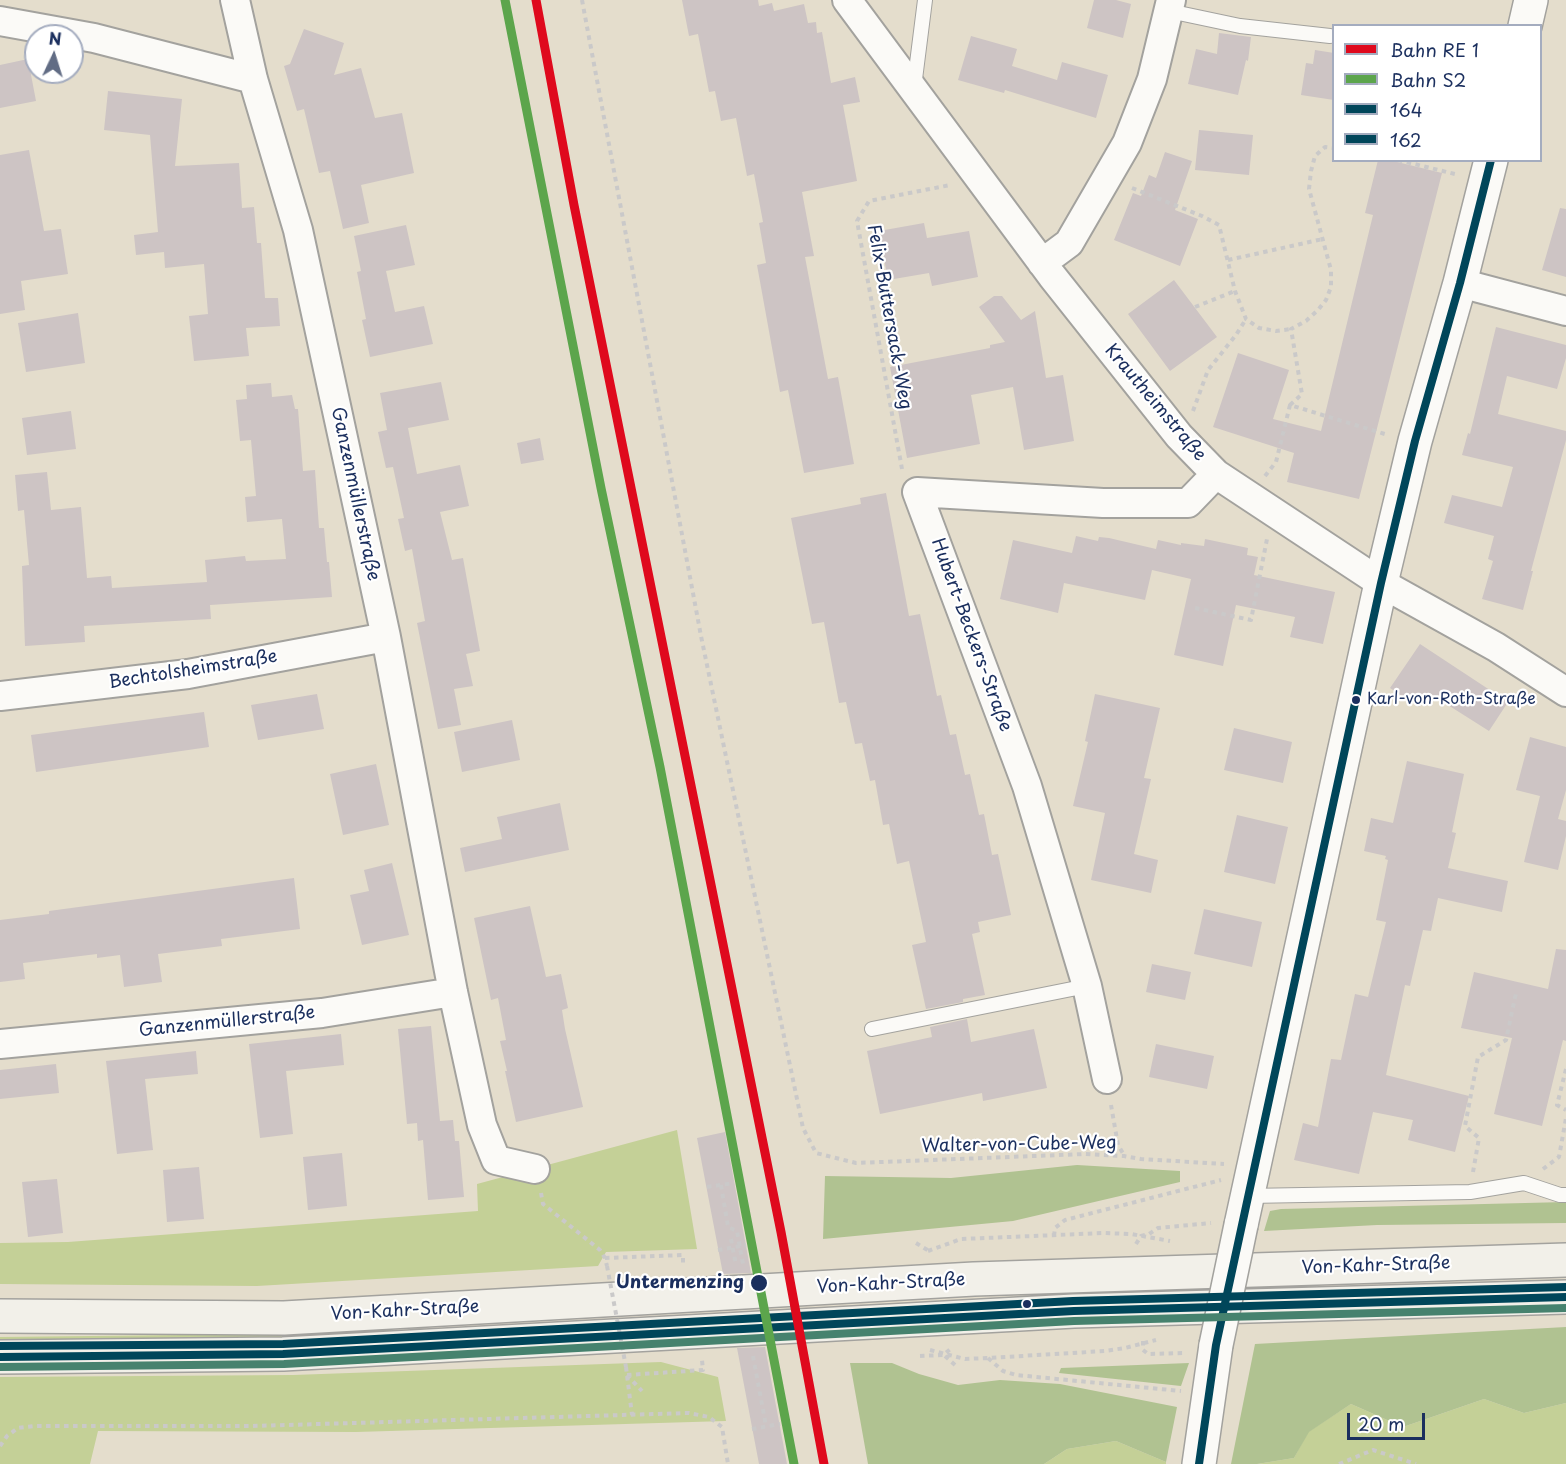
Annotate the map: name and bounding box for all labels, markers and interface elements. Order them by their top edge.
north arrow [24,24,84,84]
legend [1332,24,1542,162]
text: N [48,26,62,50]
text: Bahn RE 1 [1390,36,1479,63]
text: Bahn S2 [1390,66,1466,93]
text: 164 [1390,96,1423,123]
text: 162 [1390,126,1422,153]
street label: Felix-Buttersack-Weg [862,223,916,411]
street label: Krautheimstraße [1100,340,1210,466]
street label: Ganzenmüllerstraße [326,405,384,583]
street label: Hubert-Beckers-Straße [926,535,1016,735]
street label: Bechtolsheimstraße [107,646,279,694]
place label: Karl-von-Roth-Straße [1367,690,1536,710]
marker: Karl-von-Roth-Straße [1350,694,1362,706]
street label: Ganzenmüllerstraße [138,1002,316,1042]
street label: Walter-von-Cube-Weg [921,1133,1117,1157]
street label: Von-Kahr-Straße [1301,1253,1451,1279]
street label: Von-Kahr-Straße [816,1269,966,1299]
place label: Untermenzing [616,1272,744,1294]
marker: Untermenzing [749,1273,769,1293]
street label: Von-Kahr-Straße [330,1296,480,1326]
unlabelled marker [1021,1298,1033,1310]
scale bar [1350,1401,1428,1439]
text: 20 m [1358,1410,1404,1437]

